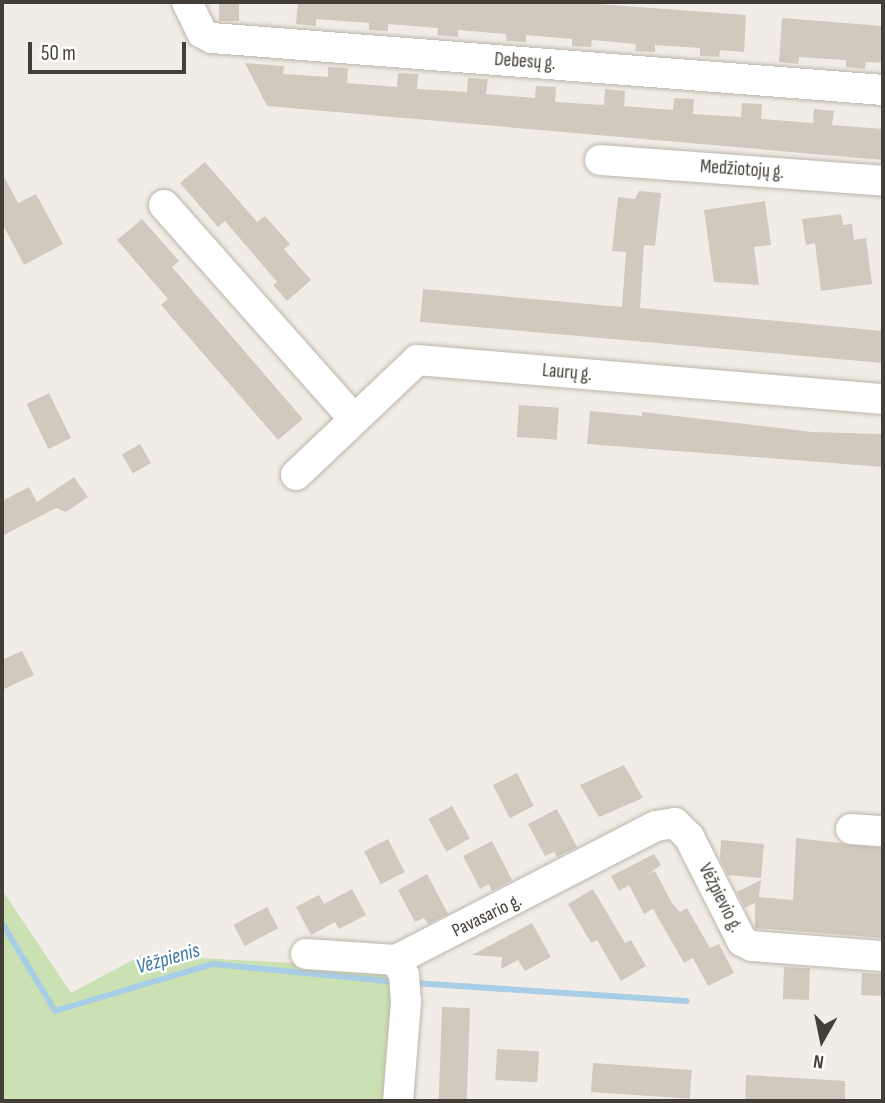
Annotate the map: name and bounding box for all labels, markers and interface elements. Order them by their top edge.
scale bar [32,28,189,72]
text: 50 m [41,41,76,66]
street label: Debesų g. [494,48,556,76]
street label: Medžiotojų g. [699,156,785,184]
street label: Laurų g. [541,359,593,387]
street label: Vėžpievio g. [693,860,747,936]
street label: Pavasario g. [449,889,525,943]
water label: Vėžpienis [133,938,203,980]
north arrow [787,1005,857,1075]
text: N [812,1049,825,1073]

